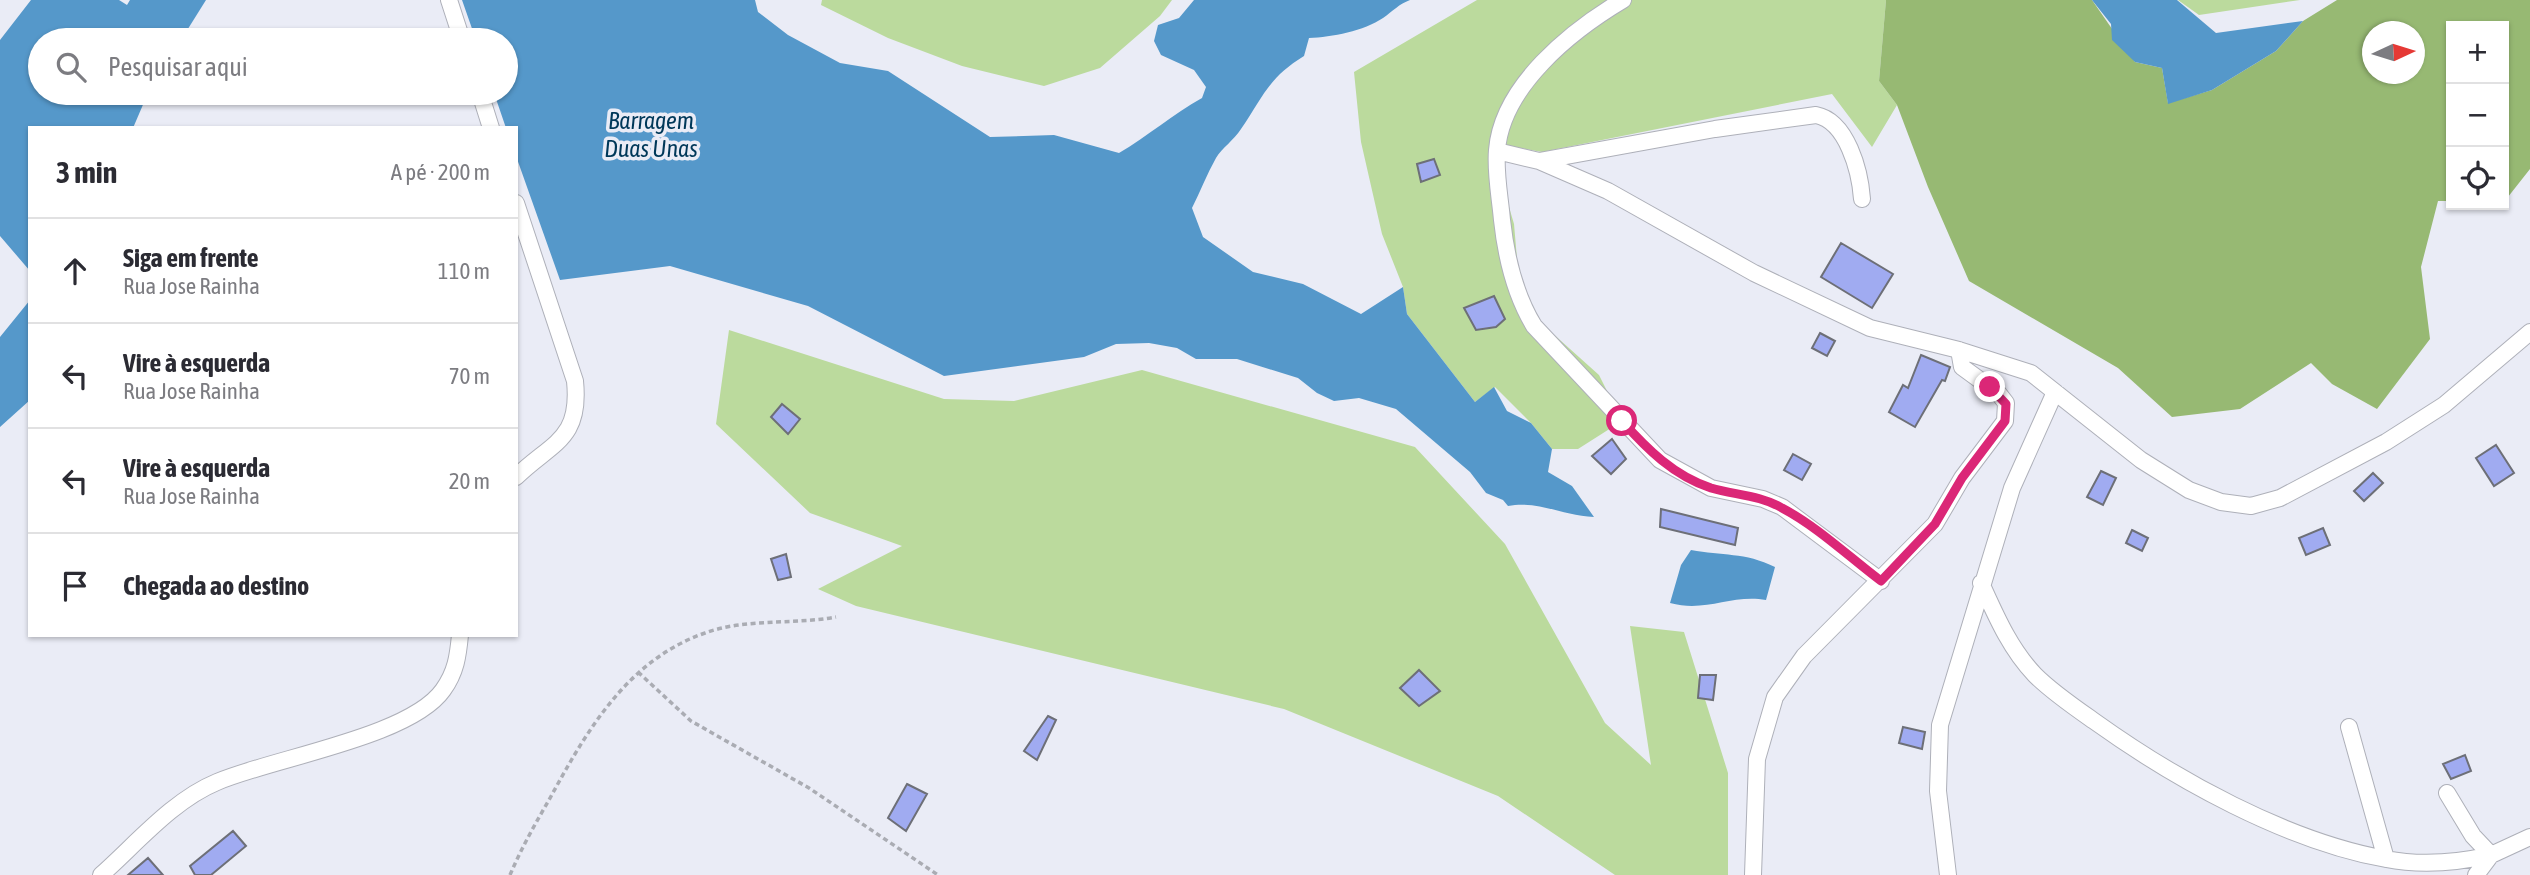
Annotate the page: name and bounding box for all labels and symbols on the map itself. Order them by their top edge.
north arrow [2362,21,2425,84]
water label: Barragem Duas Unas [604,107,698,162]
route end [1974,371,2005,402]
route start [1606,405,1637,436]

